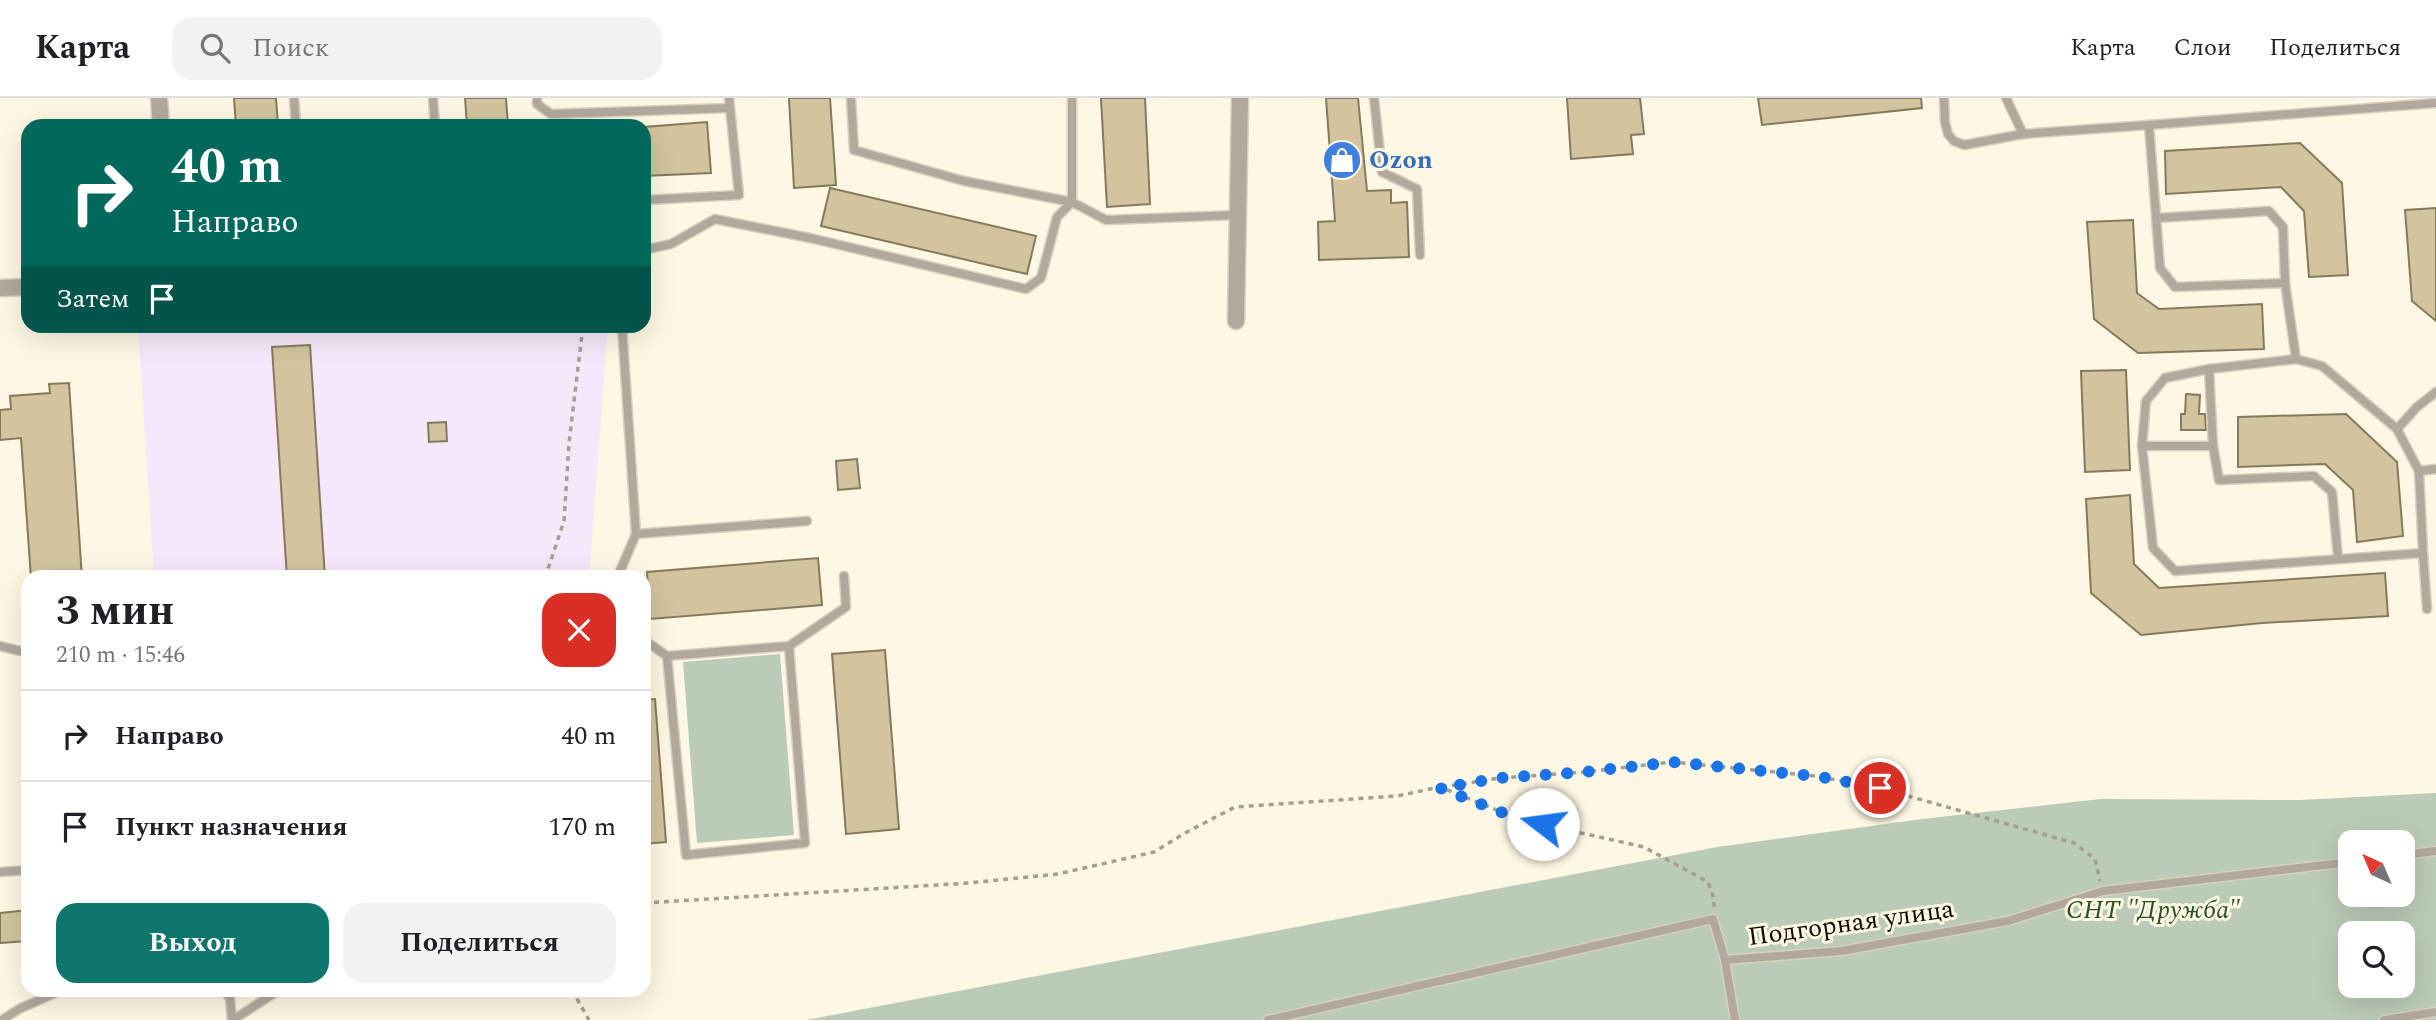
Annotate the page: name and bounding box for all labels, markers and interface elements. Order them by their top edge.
search box [172,17,662,80]
text: Карта [35,23,130,73]
text: Поиск [252,28,329,68]
icon: search [196,29,234,67]
text: Карта [2070,30,2136,66]
text: Слои [2174,30,2231,66]
text: Поделиться [2269,30,2401,66]
text: 40 m [171,130,282,205]
shop icon: Ozon [1321,139,1363,181]
place label: Ozon [1369,140,1433,180]
icon: right [56,147,147,238]
text: Направо [171,198,298,247]
text: Затем [56,279,129,319]
icon: arrive [143,280,181,318]
text: 3 мин [56,580,174,643]
button: close [542,593,616,667]
text: 210 m · 15:46 [56,638,185,673]
text: Направо [115,716,224,756]
text: 40 m [561,716,616,756]
icon: right [56,717,94,755]
pin [1850,758,1910,818]
icon: arrive [1861,769,1899,807]
position arrow [1506,787,1580,861]
text: Пункт назначения [115,807,348,847]
text: 170 m [548,807,616,847]
icon: arrive [56,808,94,846]
north arrow [2338,830,2415,906]
map controls [2338,830,2415,998]
street label: Подгорная улица [1745,889,1957,957]
park label: СНТ "Дружба" [2066,890,2240,930]
button: Выход [56,903,329,983]
button: Поделиться [343,903,616,983]
button: search [2338,921,2415,998]

